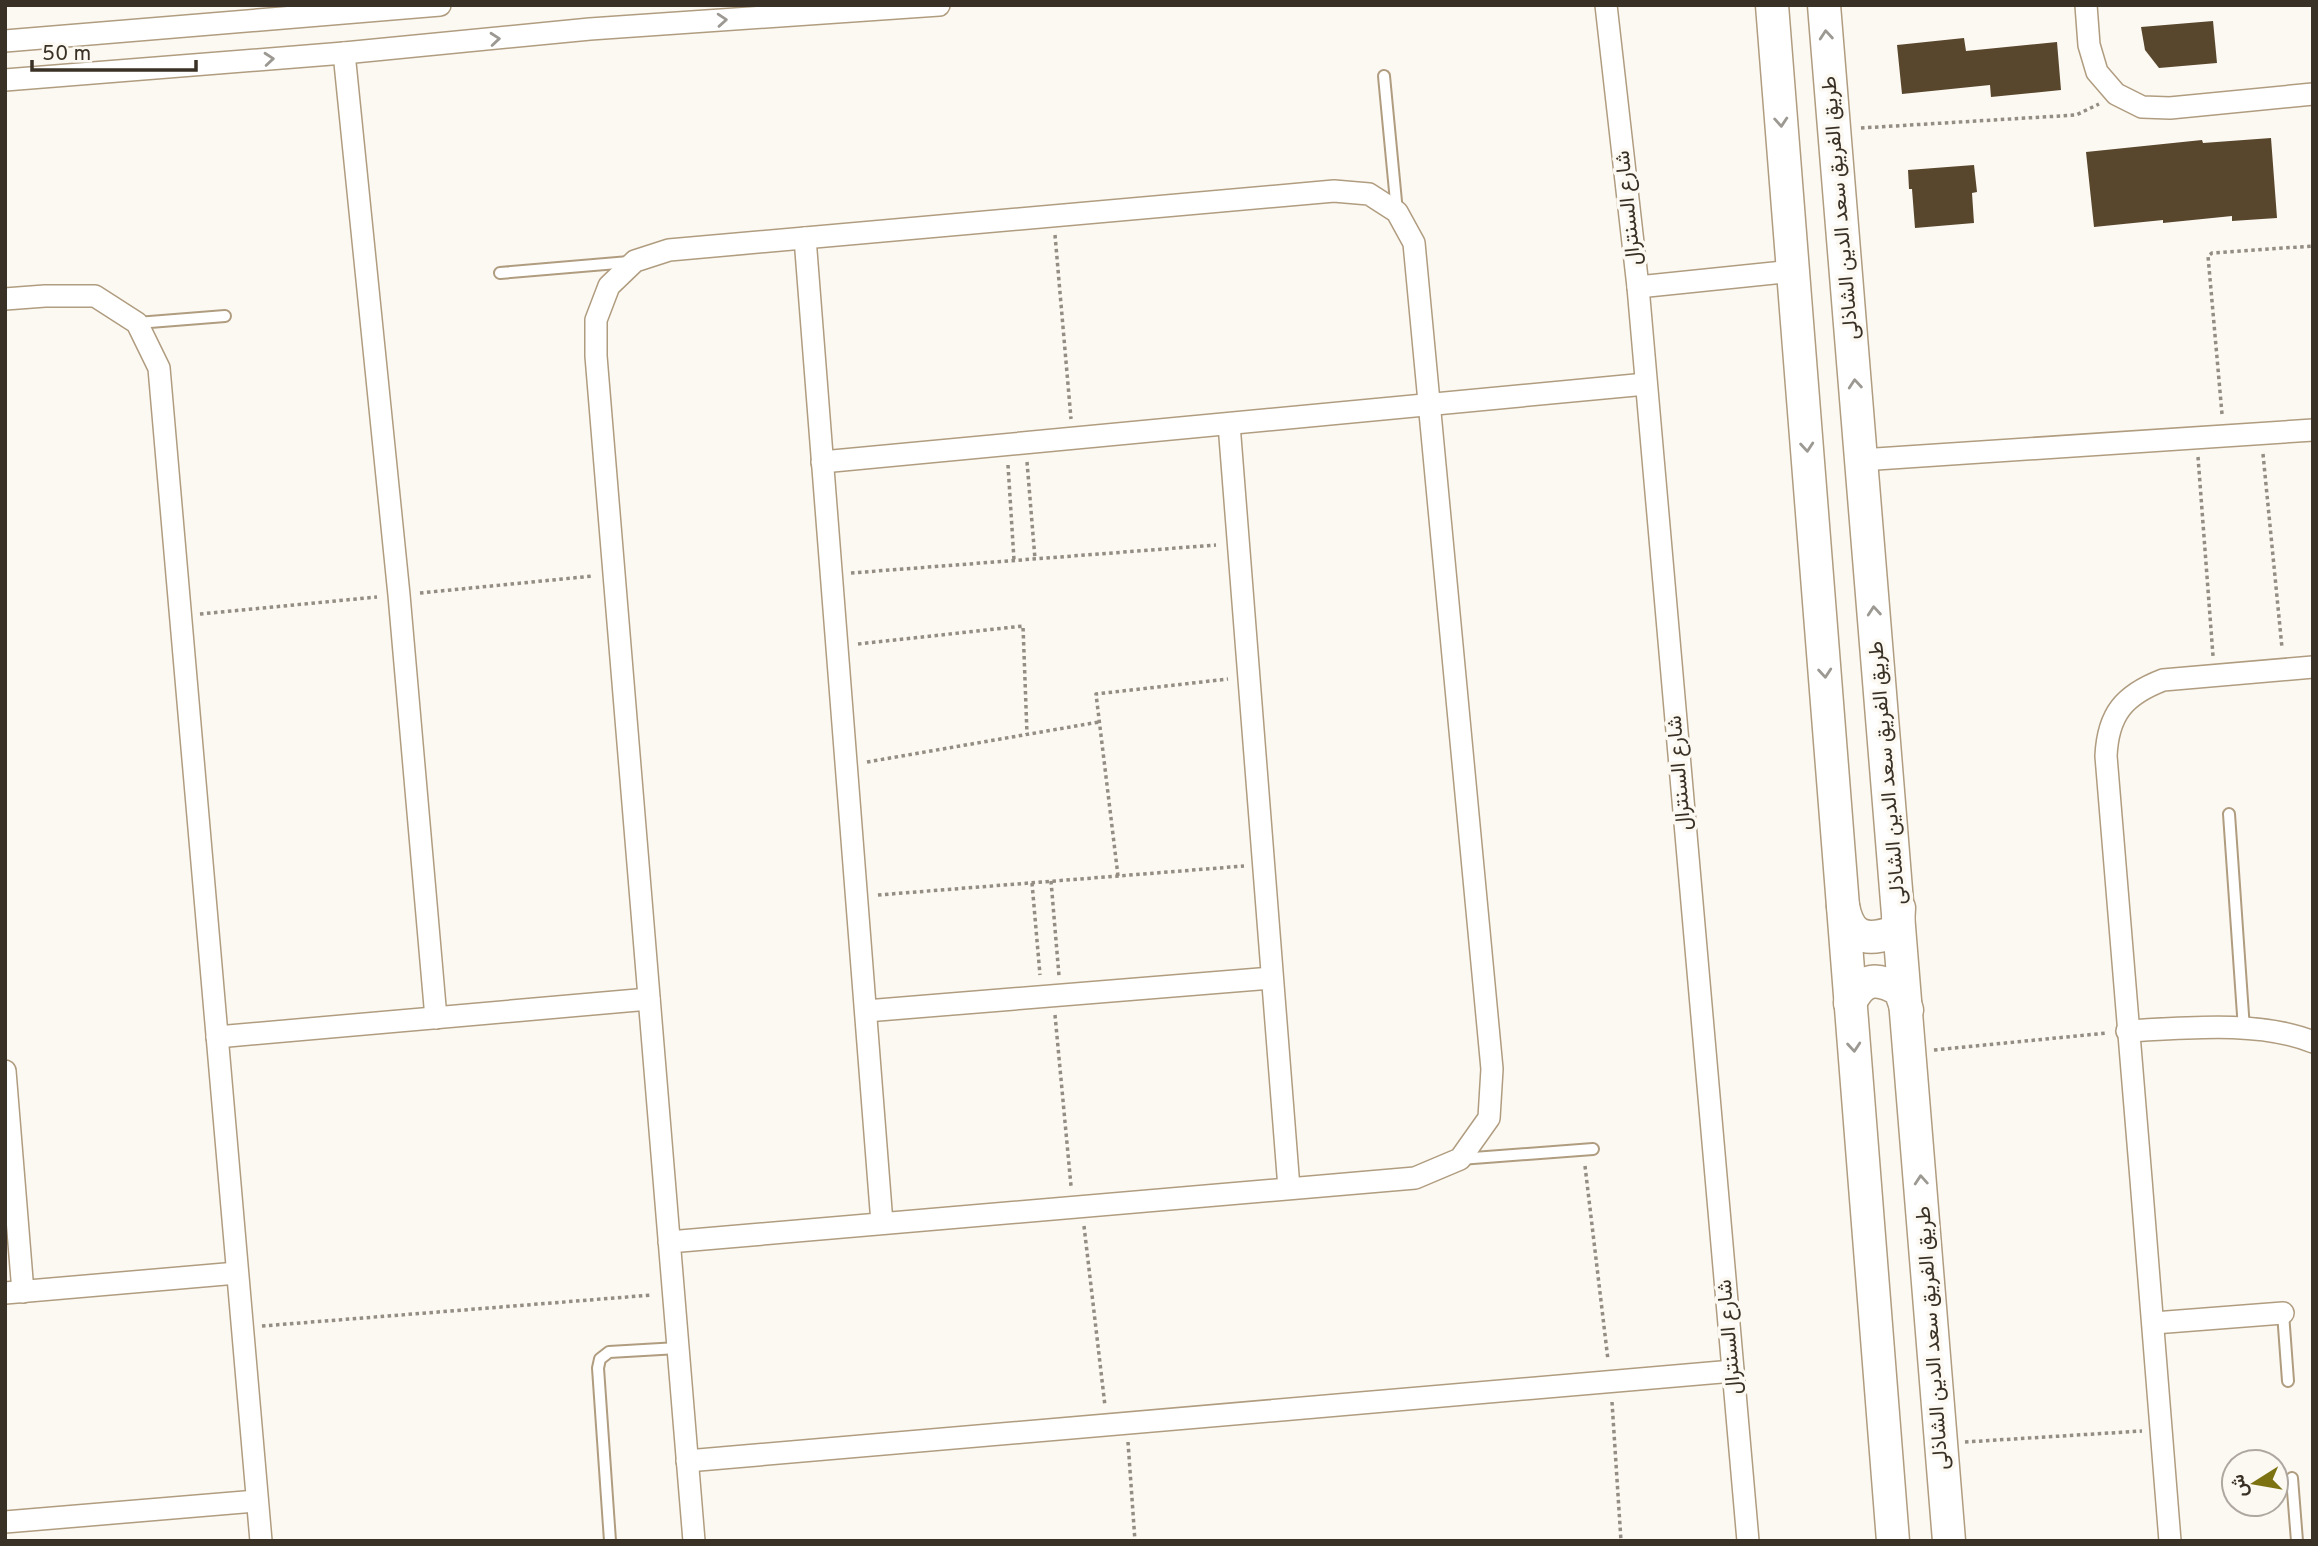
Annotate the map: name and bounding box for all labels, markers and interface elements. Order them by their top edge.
one-way arrow [717,13,728,28]
scale bar [32,28,196,72]
one-way arrow [1819,30,1834,41]
one-way arrow [489,31,501,46]
text: 50 m [42,41,91,68]
one-way arrow [263,52,274,67]
street label: طريق الفريق سعد الدين الشاذلى [1816,75,1866,341]
one-way arrow [1773,117,1788,128]
street label: شارع السنترال [1610,149,1648,267]
one-way arrow [1848,379,1863,390]
one-way arrow [1799,441,1814,452]
one-way arrow [1867,605,1882,616]
street label: طريق الفريق سعد الدين الشاذلى [1863,640,1913,906]
one-way arrow [1817,668,1832,679]
street label: شارع السنترال [1662,714,1698,832]
one-way arrow [1846,1042,1861,1053]
one-way arrow [1914,1174,1929,1185]
street label: طريق الفريق سعد الدين الشاذلى [1910,1205,1956,1471]
street label: شارع السنترال [1712,1278,1748,1396]
north arrow [2220,1448,2290,1518]
text: ش [2226,1472,2254,1499]

